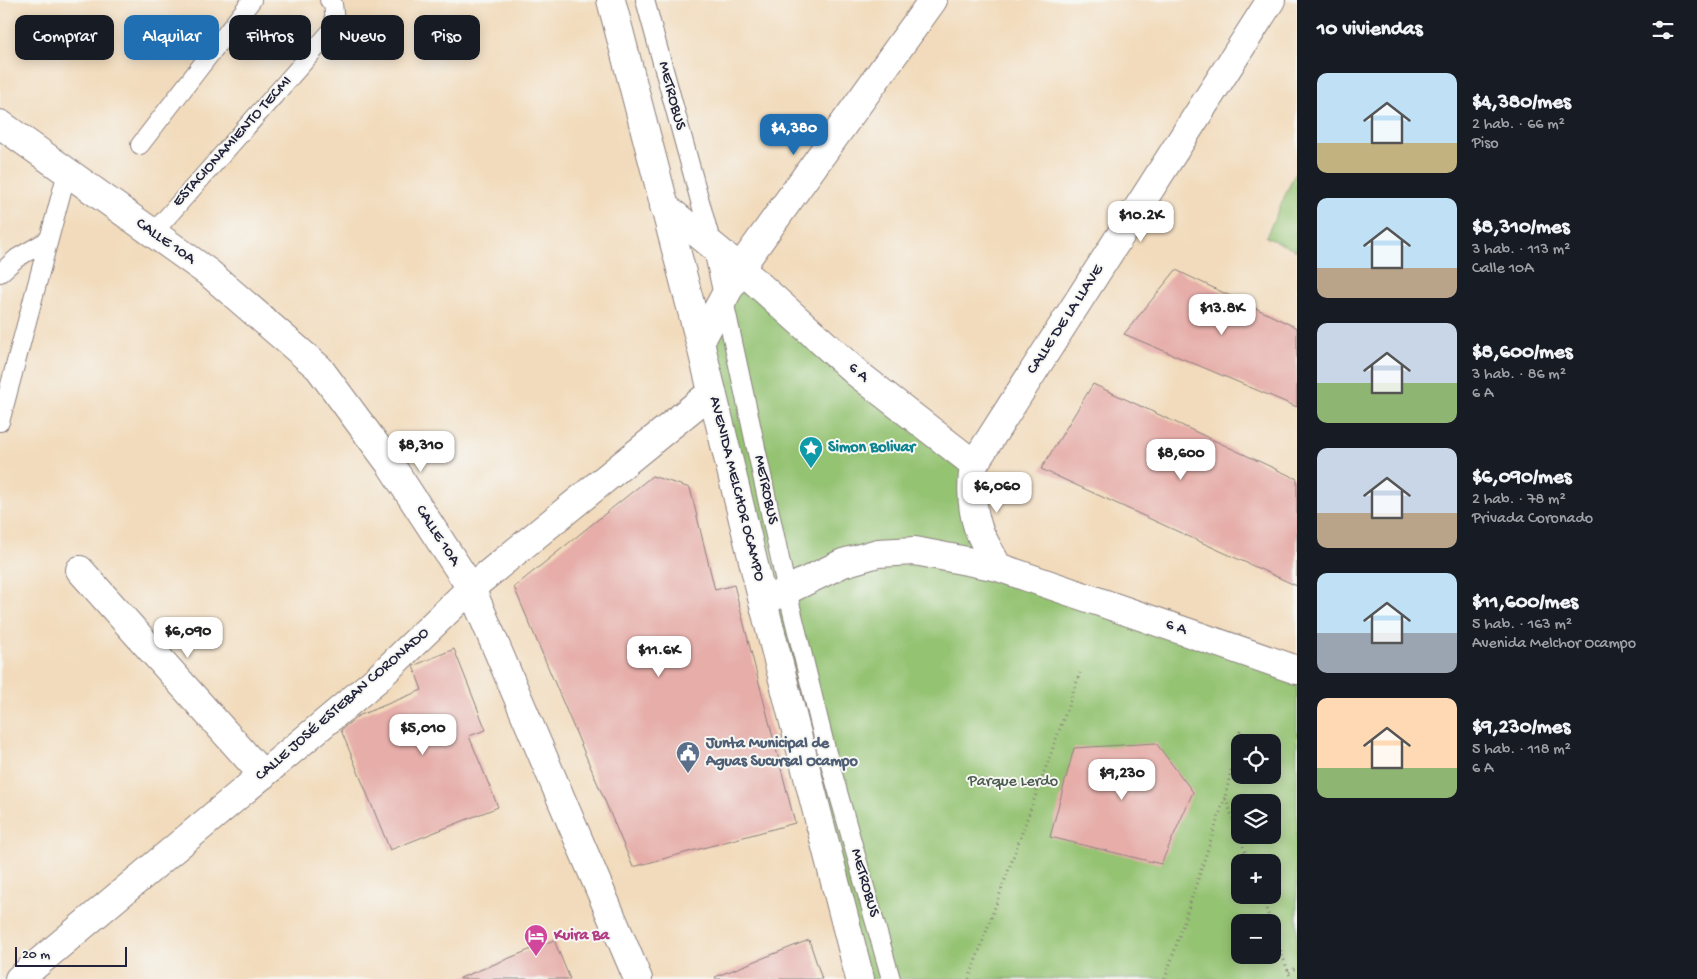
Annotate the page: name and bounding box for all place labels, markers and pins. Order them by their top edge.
pin: $4,380 [753,114,835,156]
pin: $10.2K [1100,200,1182,243]
pin: $13.8K [1181,294,1263,336]
pin: $8,310 [380,430,462,473]
place icon: Simon Bolivar [798,435,824,469]
pin: $8,600 [1140,438,1222,481]
place label: Simon Bolivar [828,439,917,458]
pin: $6,060 [956,472,1038,514]
pin: $6,090 [147,616,229,659]
pin: $11.6K [618,636,700,678]
pin: $5,010 [382,714,464,756]
place label: Junta Municipal de Aguas Sucursal Ocampo [705,735,858,772]
public building icon: Junta Municipal de Aguas Sucursal Ocampo [675,740,701,774]
pin: $9,230 [1081,758,1163,801]
hotel icon: Kuira Ba [523,923,549,957]
place label: Kuira Ba [553,927,610,946]

